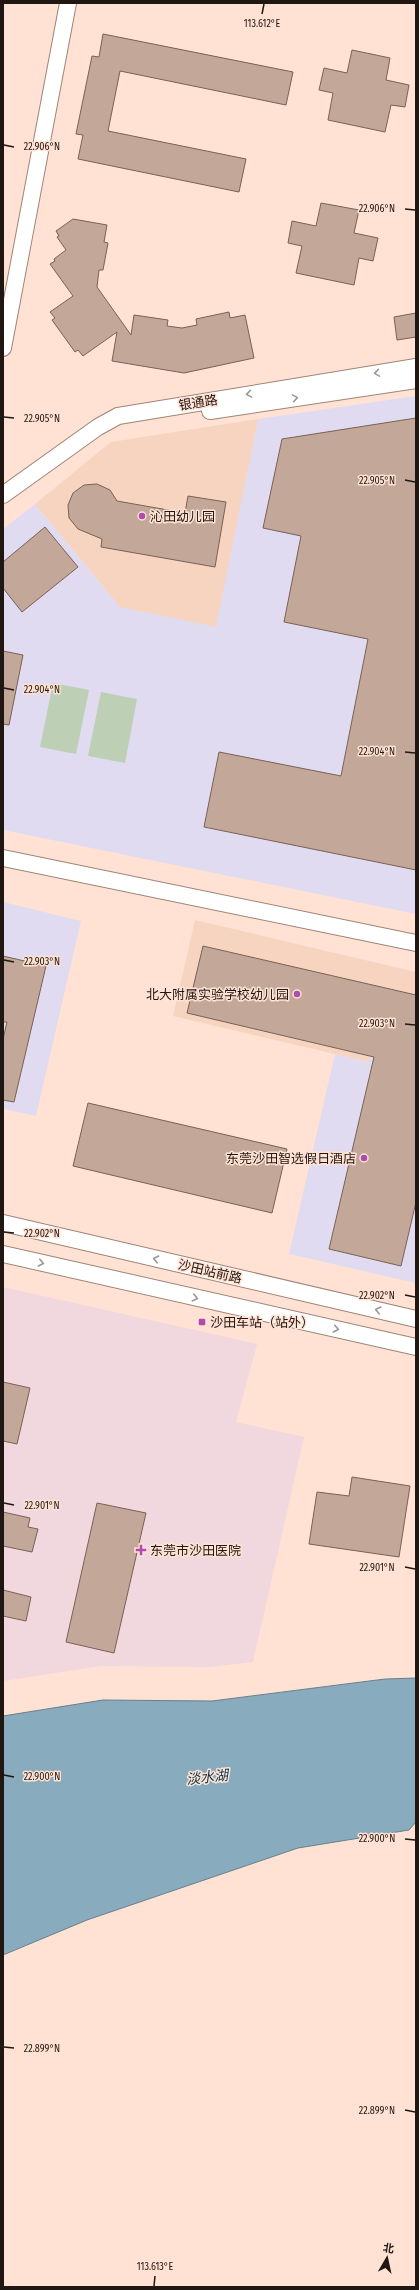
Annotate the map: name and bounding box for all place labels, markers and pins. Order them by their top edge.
place label: 沁田幼儿园 [150,509,215,524]
marker: 沁田幼儿园 [137,511,147,521]
place label: 北大附属实验学校幼儿园 [146,987,289,1002]
marker: 北大附属实验学校幼儿园 [292,989,302,999]
place label: 东莞沙田智选假日酒店 [226,1151,356,1166]
marker: 东莞沙田智选假日酒店 [359,1153,369,1163]
place label: 沙田车站（站外） [210,1315,314,1330]
marker: 沙田车站（站外） [197,1317,207,1327]
place label: 东莞市沙田医院 [150,1543,241,1558]
marker: 东莞市沙田医院 [135,1544,147,1556]

